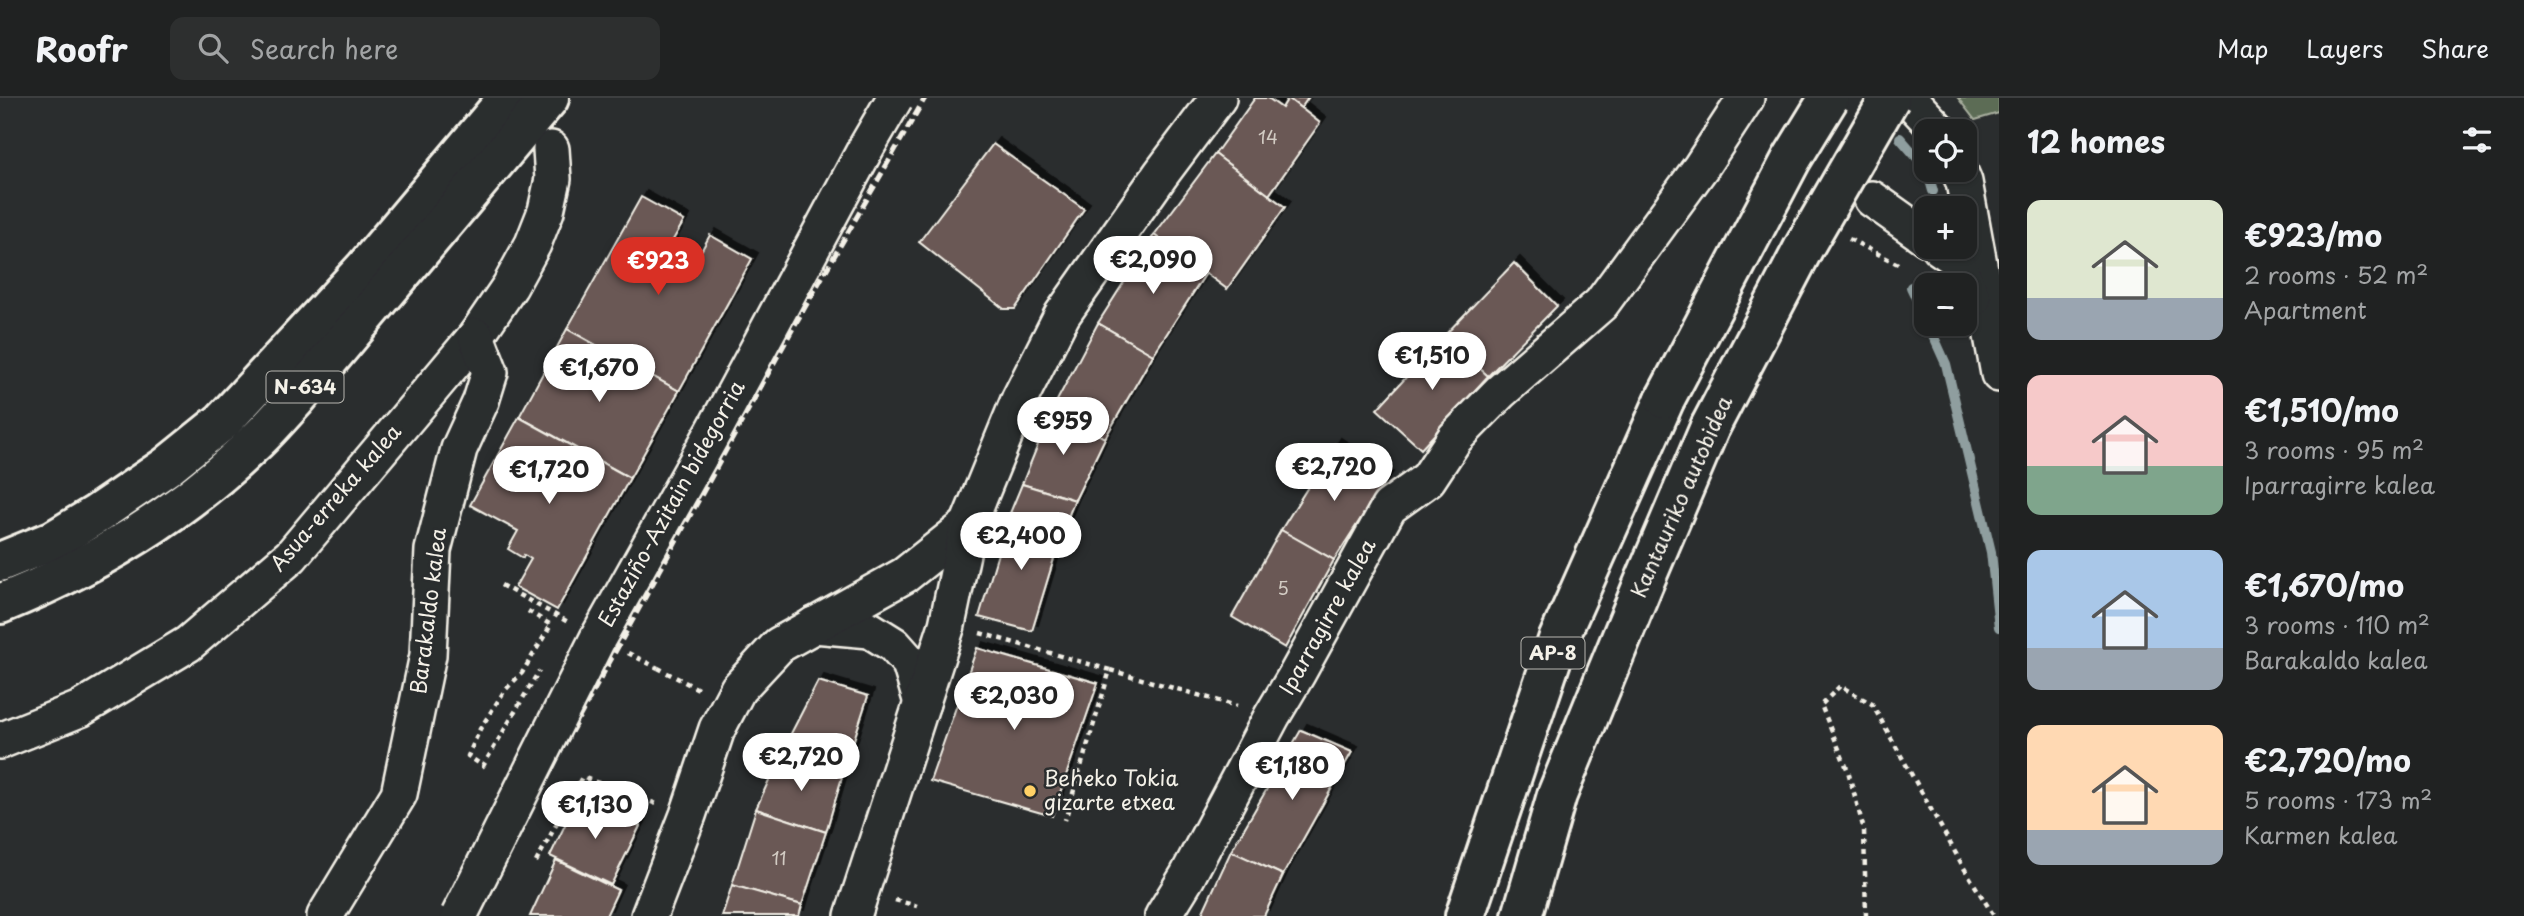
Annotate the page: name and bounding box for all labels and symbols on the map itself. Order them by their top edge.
house number: 14 [1258,123,1278,150]
pin: €2,090 [1096,236,1210,296]
pin: €923 [617,238,699,297]
pin: €1,510 [1375,332,1489,392]
pin: €1,670 [542,344,656,404]
road number: N-634 [266,372,344,402]
street label: Estaziño-Azitain bidegorria [589,373,752,632]
street label: Kantauriko autobidea [1621,389,1739,602]
pin: €959 [1022,398,1104,457]
street label: Asua-erreka kalea [261,416,408,577]
pin: €2,720 [1277,444,1391,503]
pin: €1,720 [492,446,606,506]
pin: €2,400 [964,512,1078,572]
street label: Barakaldo kalea [401,526,453,696]
street label: Iparragirre kalea [1270,532,1383,700]
house number: 5 [1277,574,1289,601]
road number: AP-8 [1522,638,1584,668]
pin: €2,030 [957,672,1071,732]
pin: €2,720 [744,734,858,793]
pin: €1,180 [1235,742,1349,802]
place label: Beheko Tokia gizarte etxea [1044,761,1178,817]
pin: €1,130 [538,782,652,841]
marker: Beheko Tokia gizarte etxea [1022,783,1038,799]
house number: 11 [771,844,787,871]

